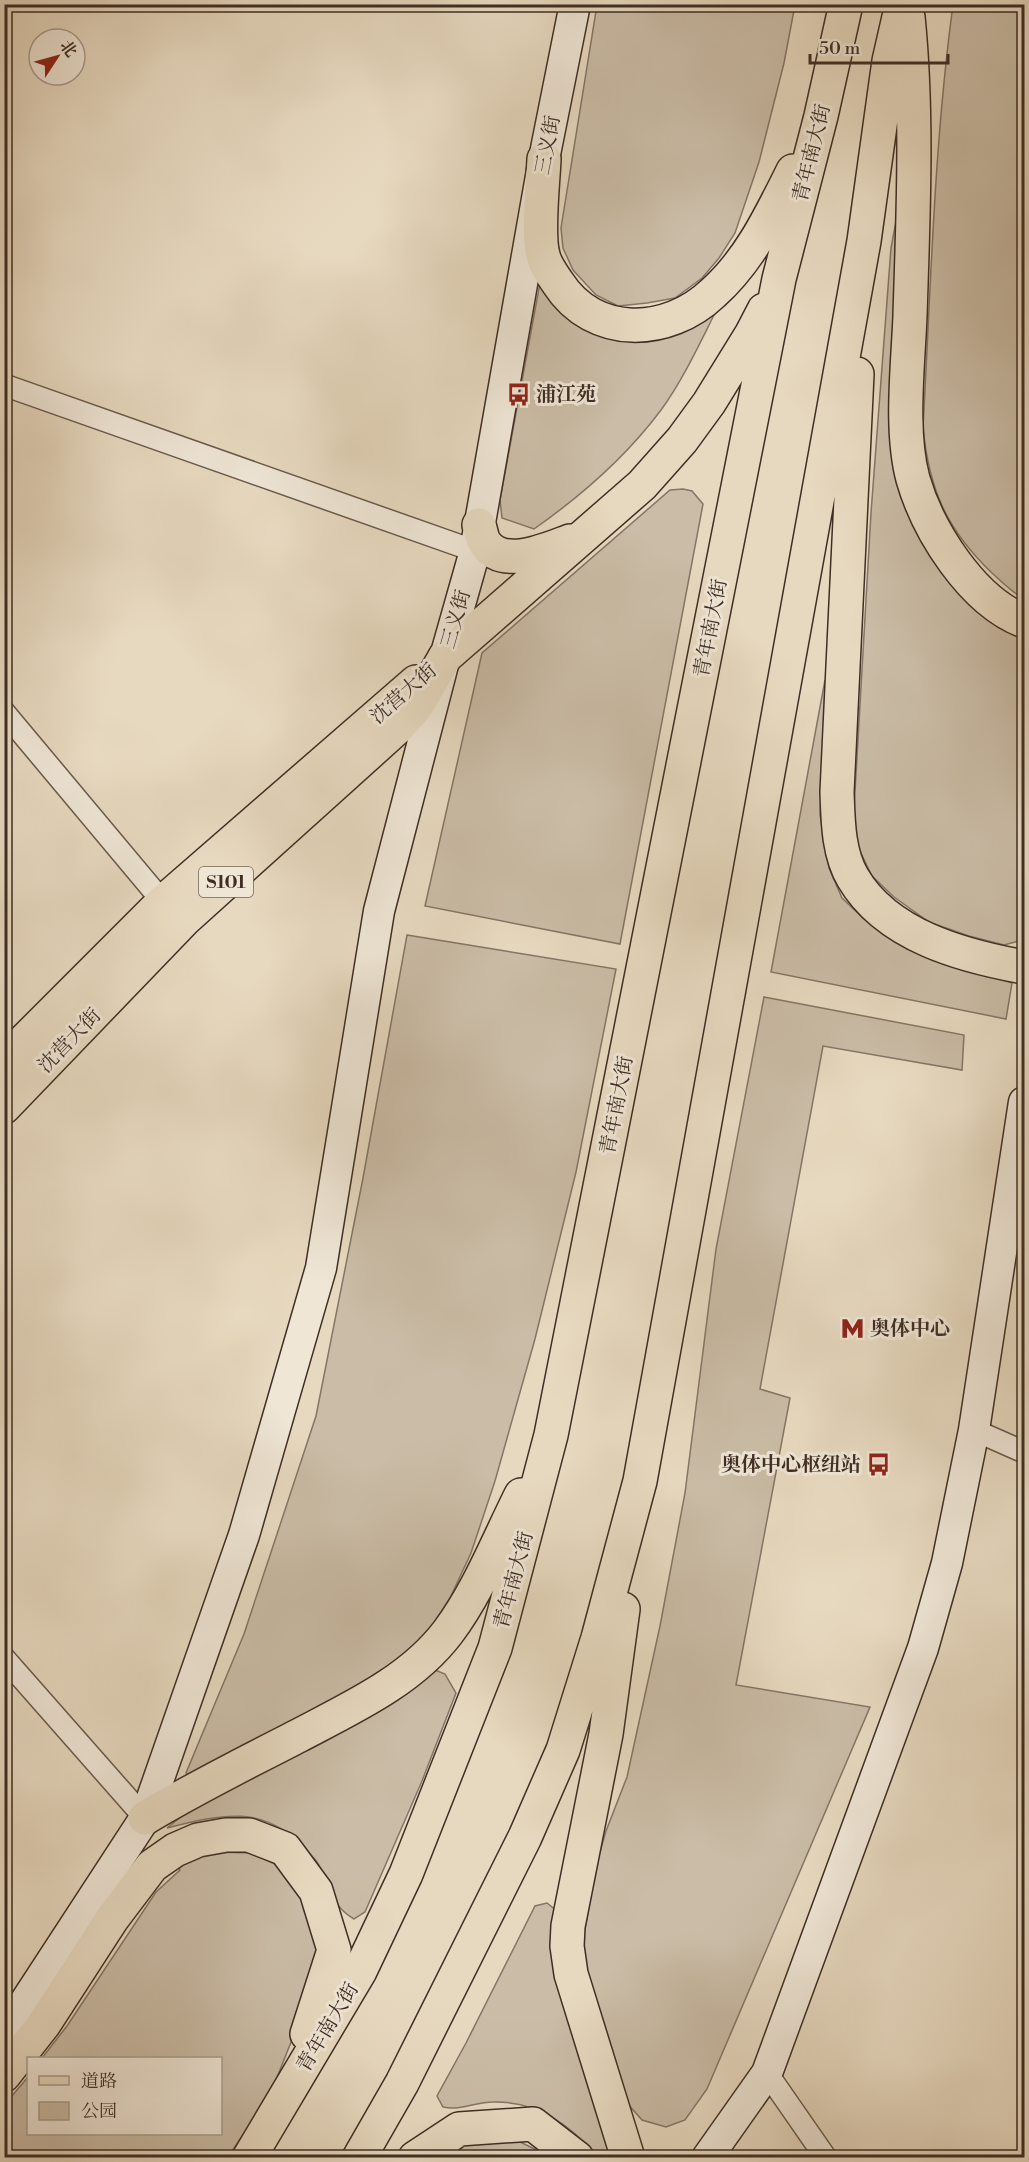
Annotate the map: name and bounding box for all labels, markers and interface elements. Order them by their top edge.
north arrow [27,27,87,87]
scale bar [810,27,948,65]
text: 北 [56,36,81,61]
text: 50 m [819,37,861,60]
street label: 青年南大街 [788,102,837,205]
street label: 三义街 [530,113,566,177]
bus stop icon: 浦江苑 [505,381,531,407]
place label: 浦江苑 [536,383,596,408]
street label: 青年南大街 [690,577,733,680]
street label: 三义街 [436,587,477,652]
street label: 沈营大街 [366,658,442,730]
road number: S101 [199,867,253,897]
street label: 沈营大街 [33,1004,107,1078]
street label: 青年南大街 [596,1054,639,1157]
metro station icon: 奥体中心 [839,1315,865,1341]
place label: 奥体中心 [870,1317,950,1342]
bus stop icon: 奥体中心枢纽站 [866,1451,892,1477]
place label: 奥体中心枢纽站 [721,1453,861,1478]
street label: 青年南大街 [489,1529,539,1632]
street label: 青年南大街 [292,1978,365,2077]
legend [27,2057,222,2135]
text: 道路 [81,2070,117,2093]
text: 公园 [81,2100,117,2123]

